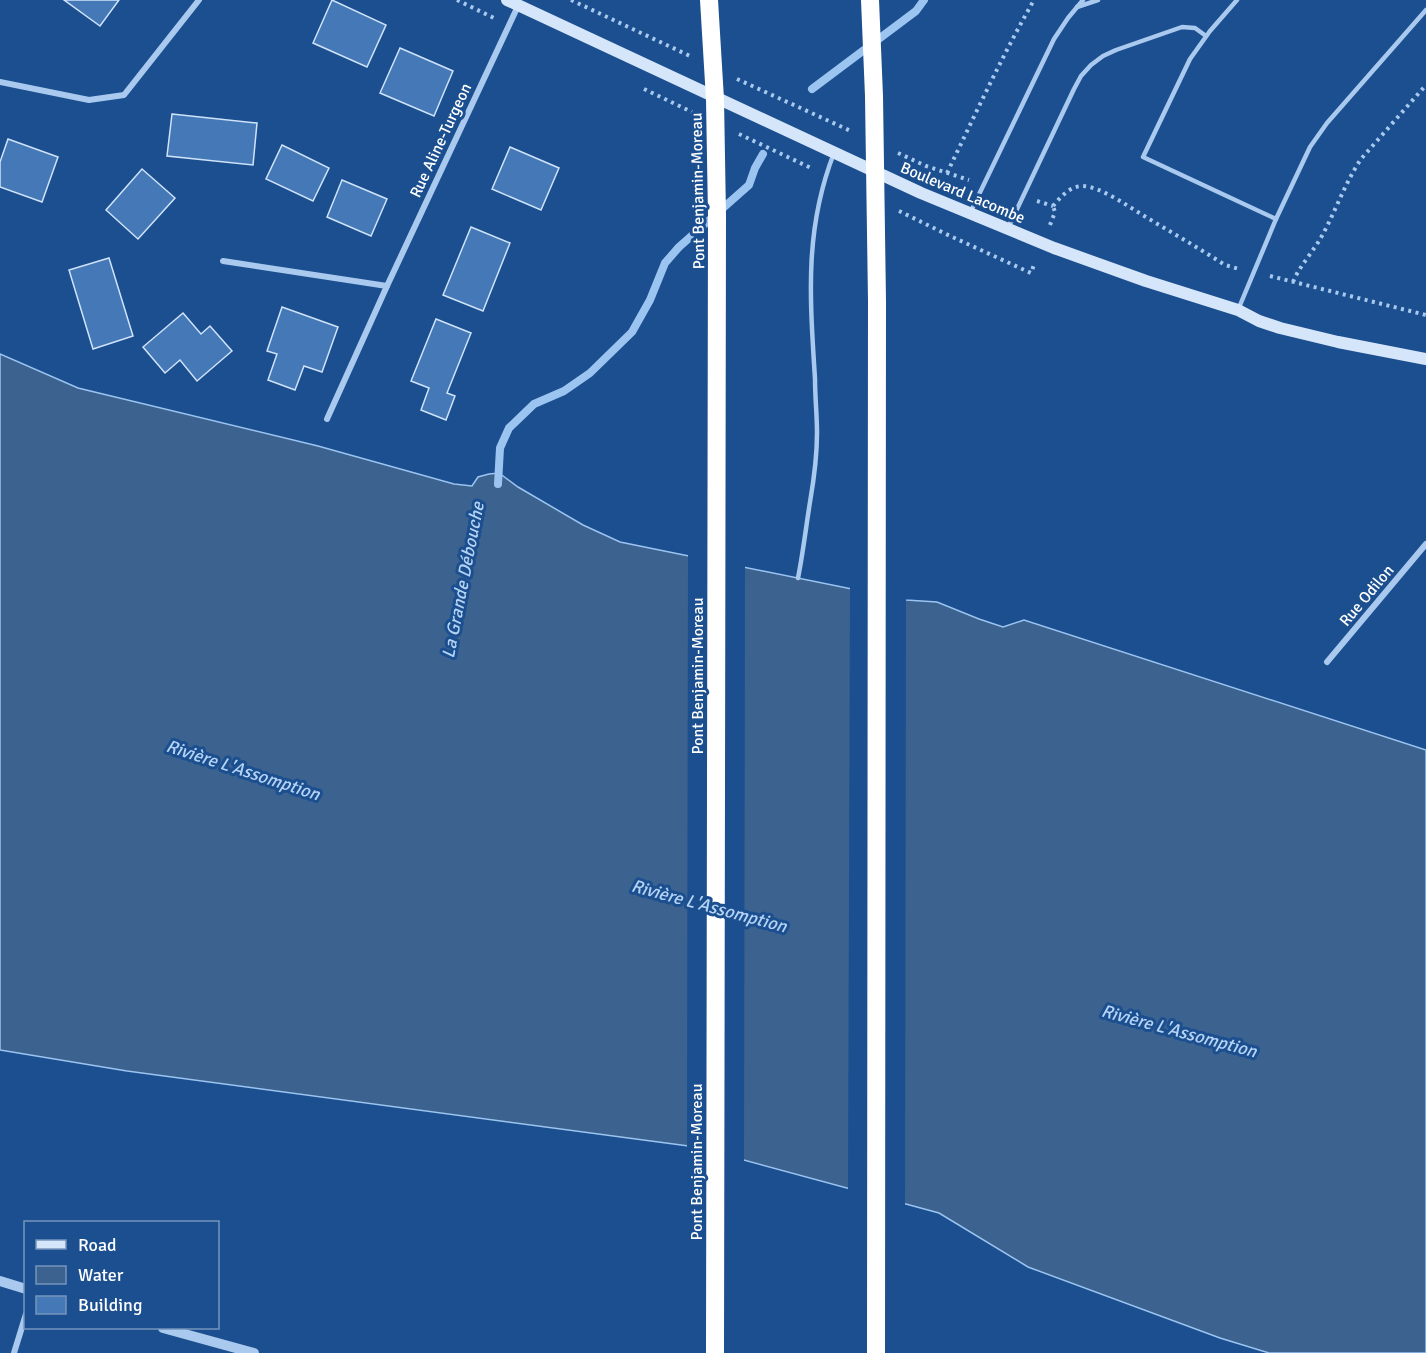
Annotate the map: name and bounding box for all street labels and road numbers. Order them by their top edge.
street label: Rue Aline-Turgeon [406,80,476,201]
street label: Pont Benjamin-Moreau [687,112,709,270]
street label: Boulevard Lacombe [897,158,1028,228]
street label: Rue Odilon [1335,561,1398,631]
street label: Pont Benjamin-Moreau [688,598,708,754]
street label: Pont Benjamin-Moreau [687,1084,707,1240]

